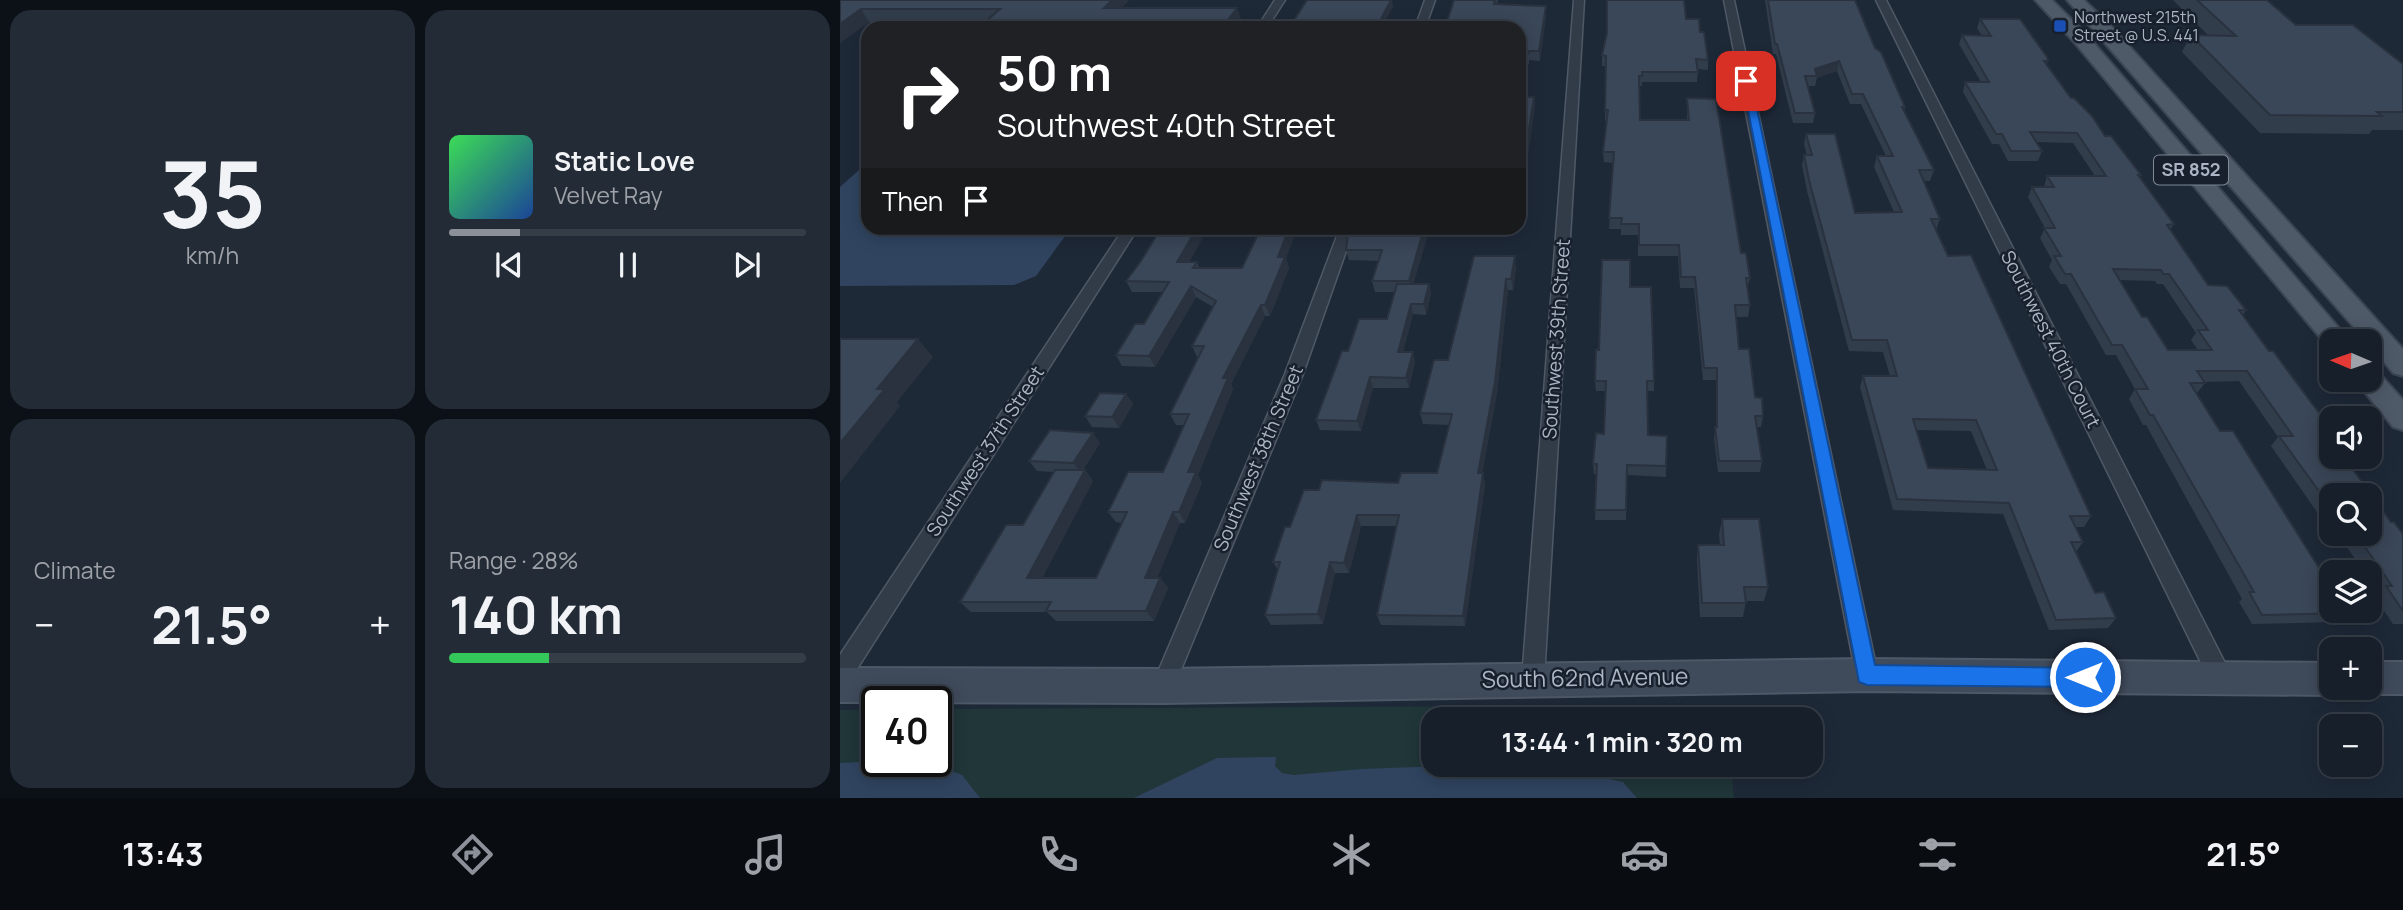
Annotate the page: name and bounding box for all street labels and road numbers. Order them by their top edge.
road number: SR 852 [2154,155,2228,184]
street label: Southwest 39th Street [1536,238,1576,440]
street label: Southwest 40th Court [1995,246,2107,432]
street label: Southwest 37th Street [920,361,1050,541]
street label: Southwest 38th Street [1207,361,1309,555]
street label: South 62nd Avenue [1481,659,1689,695]

